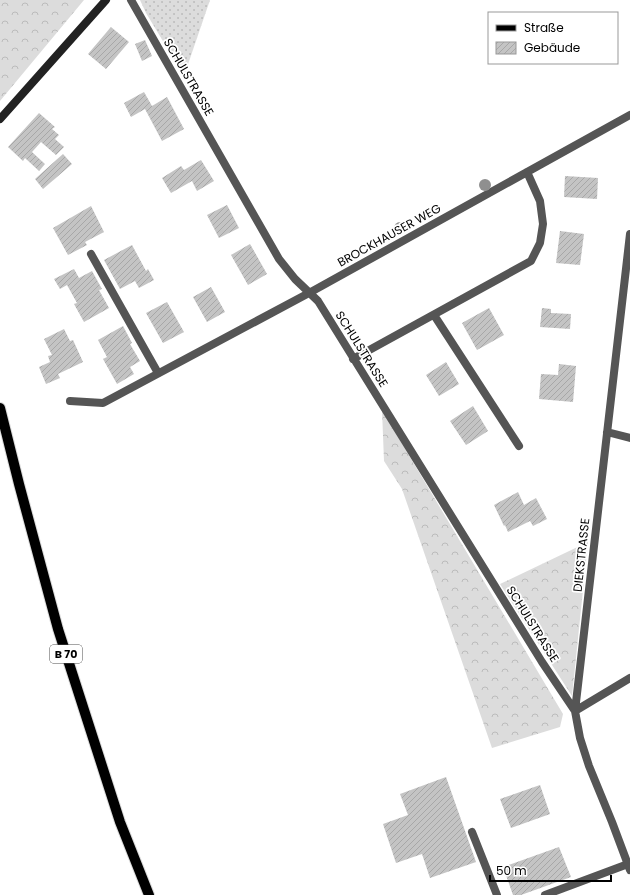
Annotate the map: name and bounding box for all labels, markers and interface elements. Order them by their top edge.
legend [488,12,618,64]
text: Straße [524,19,564,36]
street label: SCHULSTRASSE [160,35,218,119]
text: Gebäude [524,39,580,56]
street label: BROCKHAUSER WEG [334,199,444,271]
street label: SCHULSTRASSE [332,308,392,390]
street label: DIEKSTRASSE [569,517,593,593]
street label: SCHULSTRASSE [503,583,563,665]
road number: B 70 [50,645,82,663]
scale bar [490,857,611,883]
text: 50 m [496,862,527,879]

